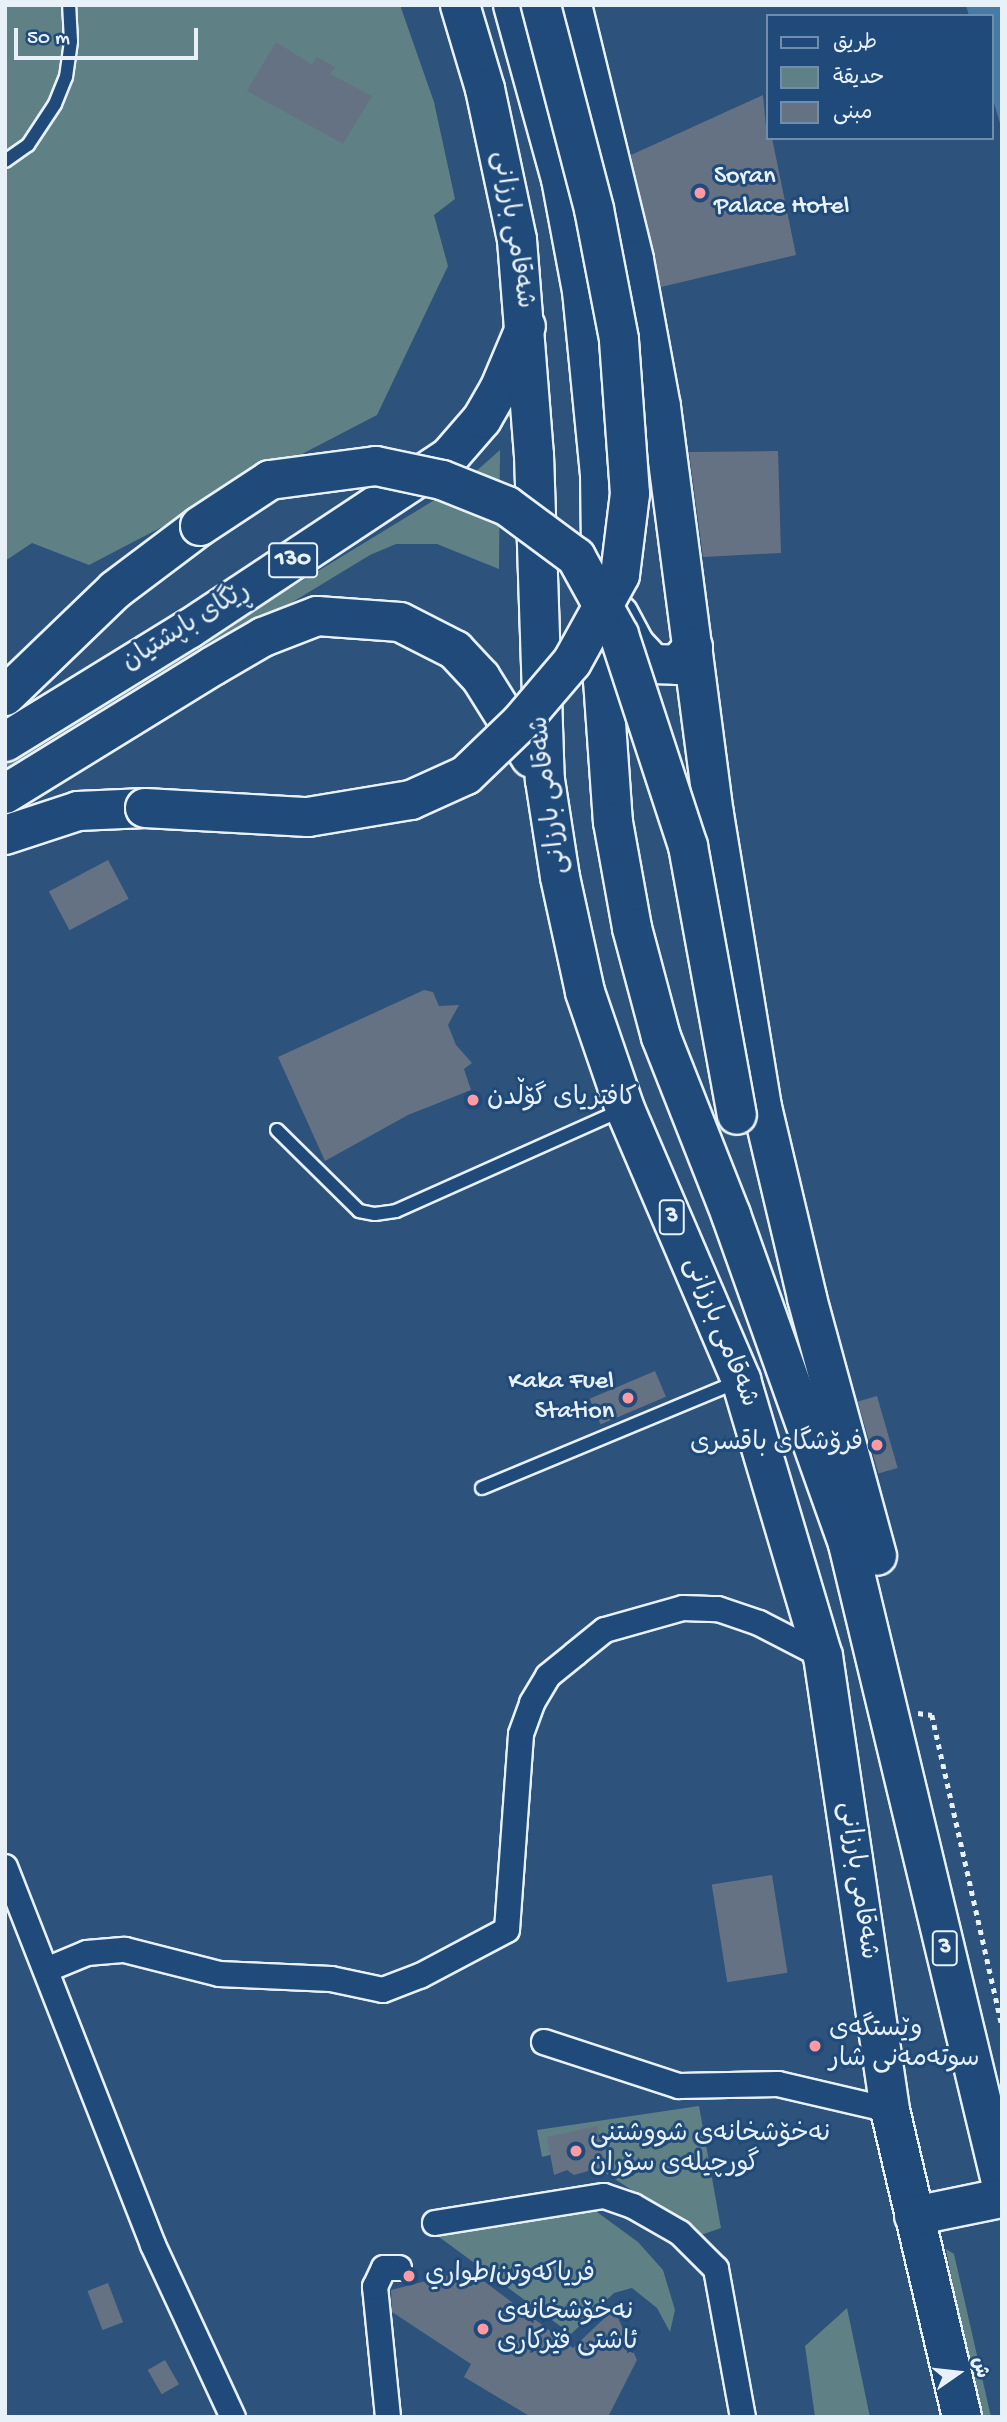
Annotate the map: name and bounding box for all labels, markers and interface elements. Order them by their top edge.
scale bar [18,14,201,58]
legend [766,14,993,140]
text: 50 m [27,27,70,52]
text: طريق [833,32,877,57]
text: حديقة [833,67,884,92]
text: مبنى [833,102,872,127]
street label: شەقامی بارزانی [483,149,539,311]
place label: Soran Palace Hotel [714,162,849,224]
marker: Soran Palace Hotel [692,185,708,201]
road number: 130 [267,540,319,580]
street label: ڕێگای باپشتیان [117,576,257,680]
street label: شەقامی بارزانی [526,714,576,876]
place label: کافتریای گۆڵدن [487,1084,637,1116]
marker: کافتریای گۆڵدن [465,1092,481,1108]
road number: 3 [658,1196,686,1238]
street label: شەقامی بارزانی [675,1253,763,1413]
place label: Kaka Fuel Station [508,1367,614,1428]
marker: Kaka Fuel Station [620,1390,636,1406]
place label: فرۆشگای باقسری [690,1429,863,1461]
marker: فرۆشگای باقسری [869,1437,885,1453]
street label: شەقامی بارزانی [829,1800,883,1962]
road number: 3 [931,1927,959,1968]
place label: وێستگەی سوتەمەنی شار [829,2015,980,2076]
marker: وێستگەی سوتەمەنی شار [807,2038,823,2054]
place label: نەخۆشخانەی شووشتنی گورچیلەی سۆران [590,2120,830,2182]
marker: نەخۆشخانەی شووشتنی گورچیلەی سۆران [568,2143,584,2159]
place label: فریاکەوتن/طواري [425,2260,595,2292]
marker: فریاکەوتن/طواري [399,2266,419,2286]
place label: نەخۆشخانەی ئاشتی فێرکاری [497,2298,638,2360]
marker: نەخۆشخانەی ئاشتی فێرکاری [475,2321,491,2337]
north arrow [923,2338,993,2408]
text: ش [965,2355,993,2381]

